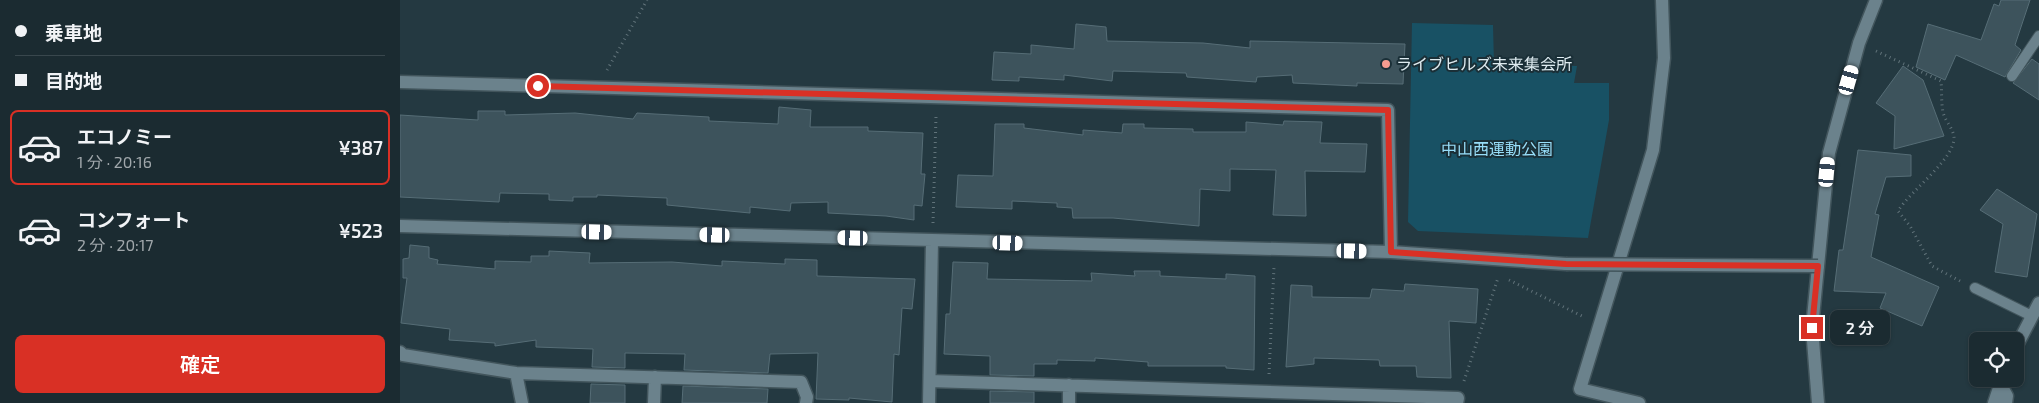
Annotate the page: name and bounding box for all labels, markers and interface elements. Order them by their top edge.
text: 乗車地 [45,21,102,44]
place label: ライブヒルズ未来集会所 [1396,54,1572,73]
marker: ライブヒルズ未来集会所 [1380,58,1392,70]
car [1837,64,1860,96]
text: 目的地 [45,69,102,92]
route start [527,75,549,97]
icon: car [17,125,62,170]
text: エコノミー [77,125,172,148]
text: ¥387 [338,136,383,159]
park label: 中山西運動公園 [1441,139,1553,158]
text: 1 分 · 20:16 [77,152,152,171]
car [1818,156,1835,188]
icon: car [17,208,62,253]
text: コンフォート [77,208,190,231]
text: ¥523 [339,219,383,242]
car [581,224,612,240]
car [699,227,730,243]
car [837,230,868,246]
text: 2 分 · 20:17 [77,235,153,254]
car [992,235,1023,251]
car [1336,243,1367,259]
callout: 2 分 [1830,310,1890,346]
route end [1801,317,1823,339]
text: 2 分 [1846,318,1874,337]
map controls [1969,332,2024,387]
button: locate [1969,332,2024,387]
button: 確定 [15,335,385,393]

